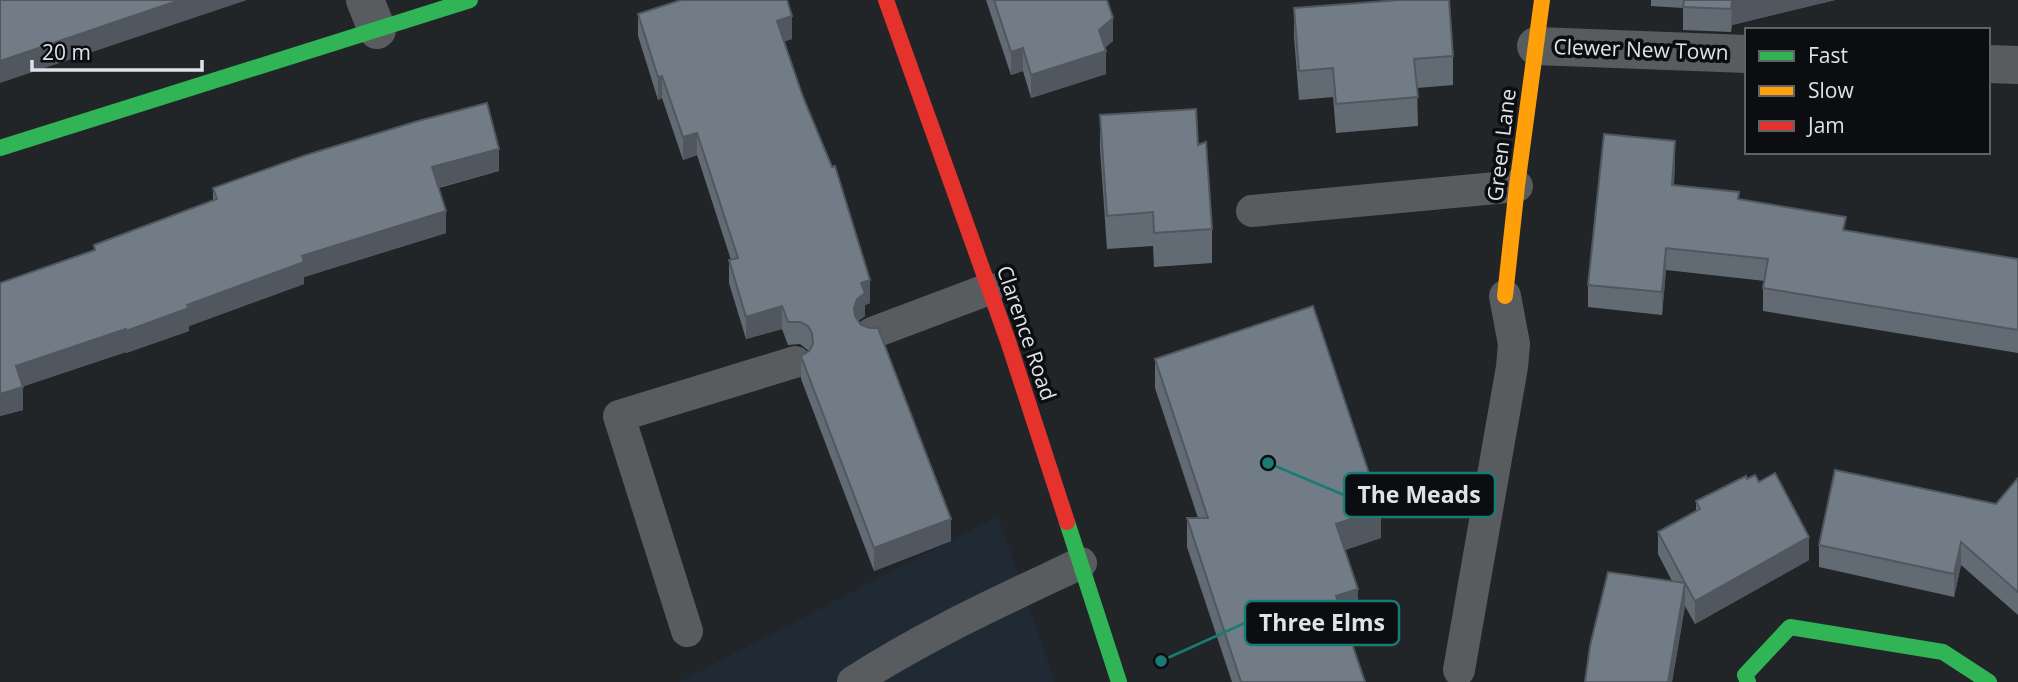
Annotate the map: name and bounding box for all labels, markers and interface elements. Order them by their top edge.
scale bar [32,28,201,72]
legend [1745,28,1990,154]
street label: Clewer New Town [1553,32,1729,66]
text: 20 m [42,38,91,66]
text: Fast [1808,41,1848,69]
text: Slow [1808,76,1854,104]
street label: Green Lane [1480,87,1522,203]
text: Jam [1806,111,1845,139]
street label: Clarence Road [991,262,1063,404]
callout: The Meads [1344,473,1495,517]
text: The Meads [1357,478,1481,510]
callout: Three Elms [1245,601,1399,645]
text: Three Elms [1259,606,1385,638]

